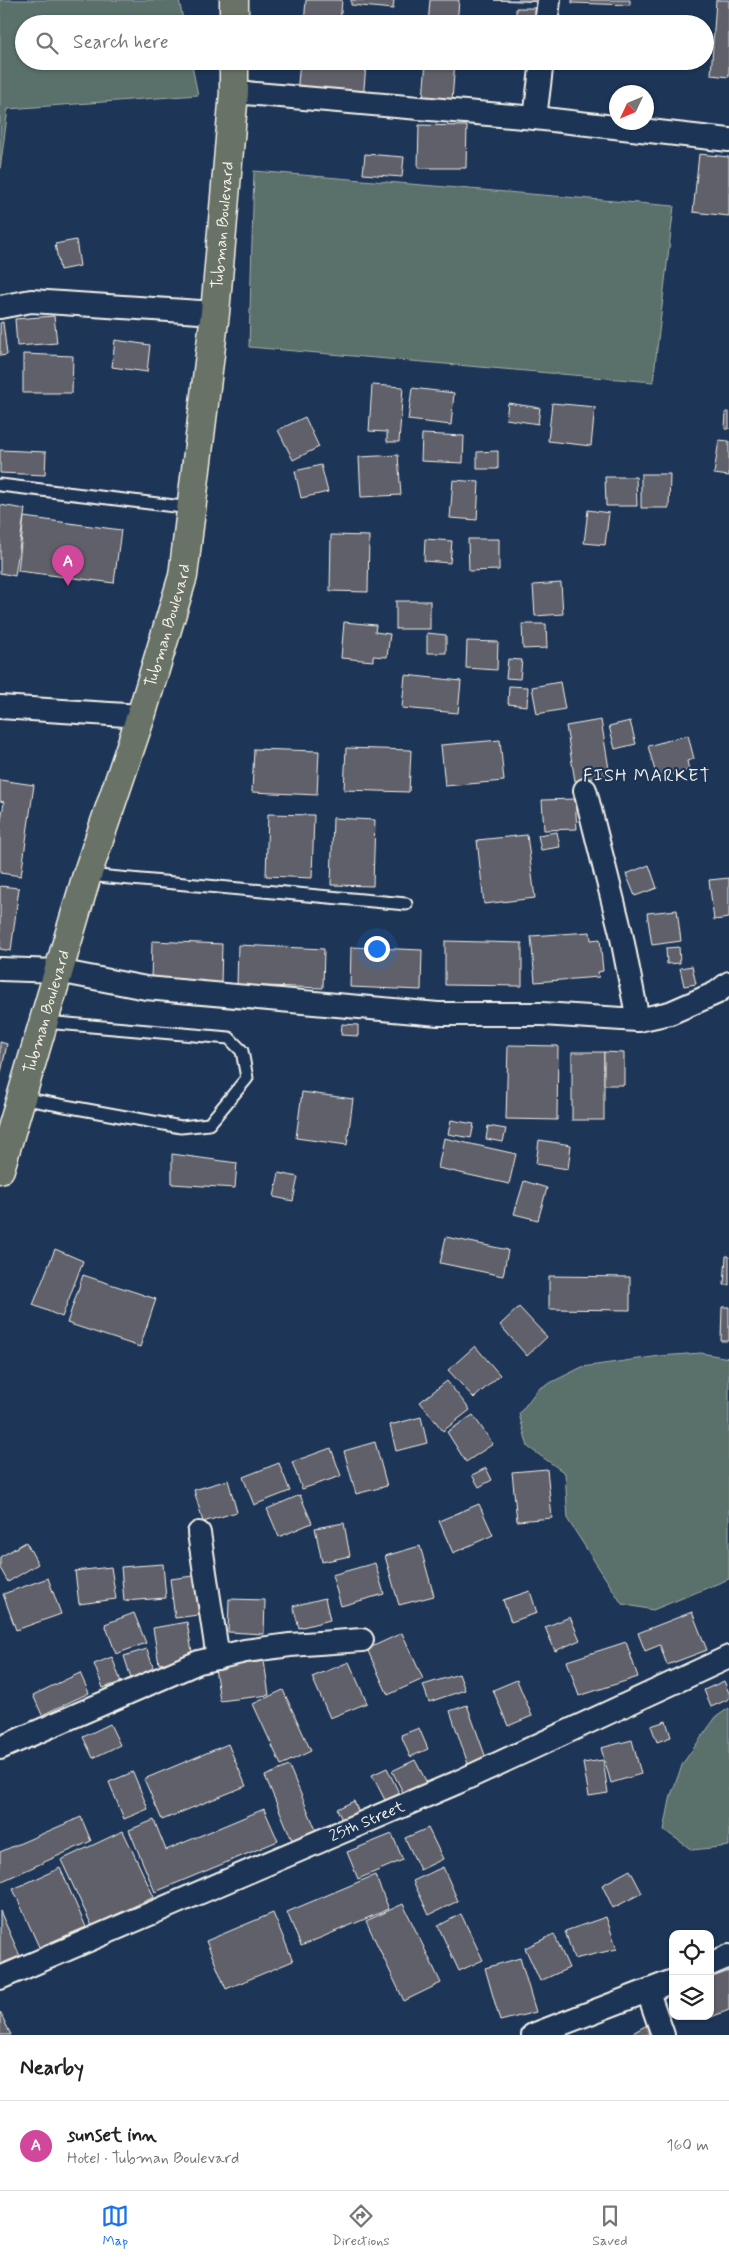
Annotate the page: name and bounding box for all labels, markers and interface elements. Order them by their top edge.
search box [15,15,714,70]
icon: search [33,29,61,57]
text: Search here [73,30,169,55]
north arrow [609,85,654,130]
street label: Tubman Boulevard [207,161,238,289]
pin: A [52,545,84,586]
street label: Tubman Boulevard [140,563,195,690]
district label: FISH MARKET [583,764,711,788]
your location [364,936,390,962]
street label: Tubman Boulevard [18,948,75,1076]
street label: 25th Street [326,1795,408,1847]
map controls [669,1930,714,2020]
button: locate [669,1930,714,1975]
button: layers [669,1975,714,2020]
text: Nearby [20,2054,84,2082]
text: sunset inn [67,2123,157,2148]
text: A [31,2135,41,2156]
text: 160 m [666,2135,709,2156]
text: Hotel · Tubman Boulevard [67,2148,239,2169]
tab: Map [101,2202,129,2250]
tab: Directions [332,2202,390,2250]
tab: Saved [592,2202,628,2250]

